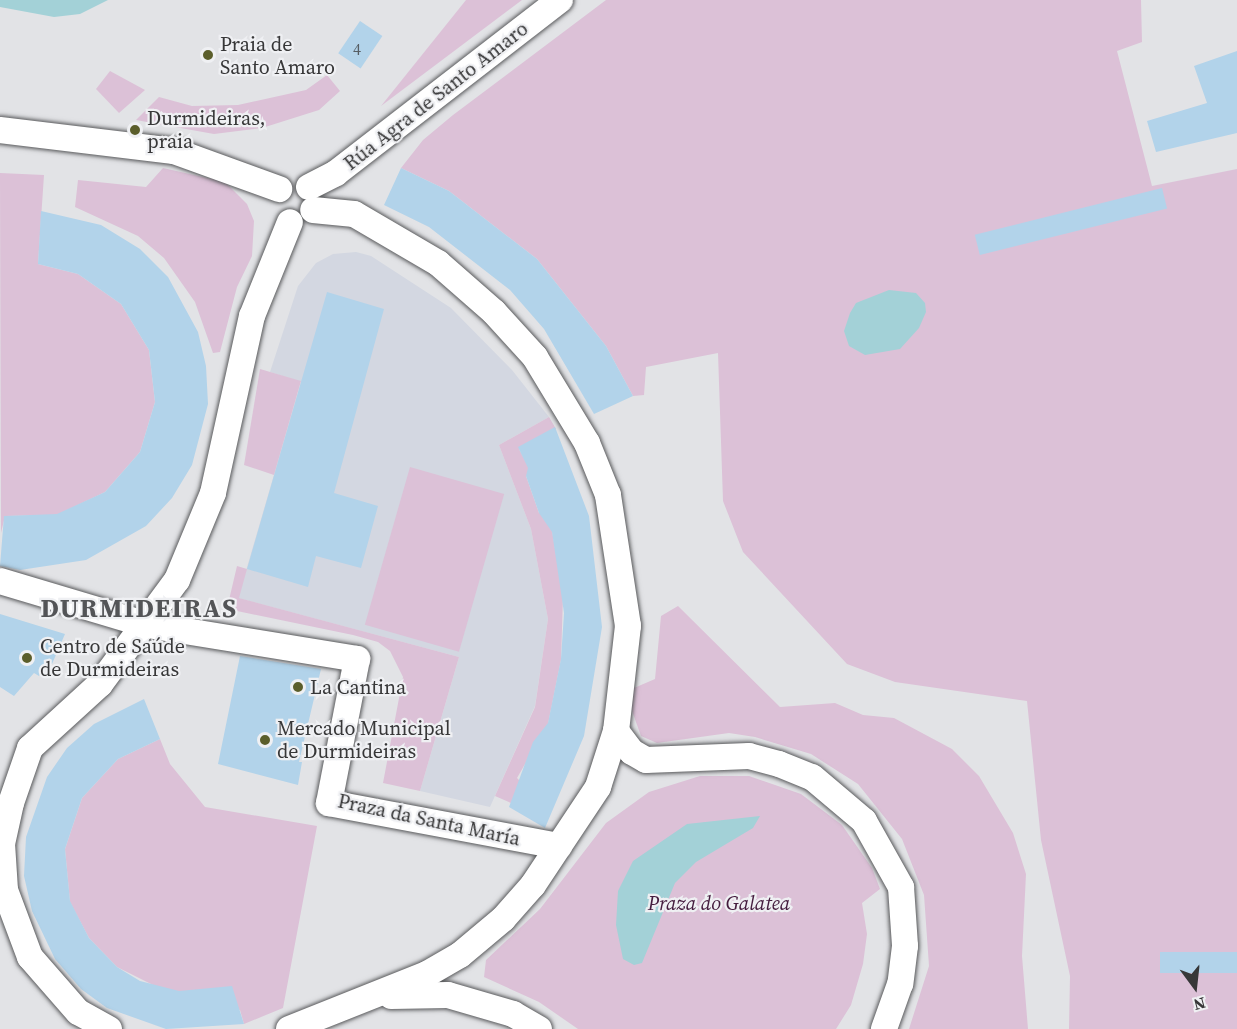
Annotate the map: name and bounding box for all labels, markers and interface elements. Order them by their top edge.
street label: Rúa Agra de Santo Amaro [339,17,533,175]
place label: Praia de Santo Amaro [220,32,335,79]
house number: 4 [353,39,361,59]
marker: Praia de Santo Amaro [201,48,215,62]
place label: Durmideiras, praia [147,106,265,153]
marker: Durmideiras, praia [128,123,142,137]
district label: DURMIDEIRAS [40,593,238,625]
place label: Centro de Saúde de Durmideiras [40,634,185,681]
marker: Centro de Saúde de Durmideiras [18,649,36,667]
place label: La Cantina [310,675,406,699]
marker: La Cantina [291,680,305,694]
place label: Mercado Municipal de Durmideiras [277,716,451,763]
marker: Mercado Municipal de Durmideiras [258,733,272,747]
street label: Praza da Santa María [336,789,522,851]
park label: Praza do Galatea [648,891,790,915]
north arrow [1165,957,1225,1017]
text: N [1191,992,1208,1017]

